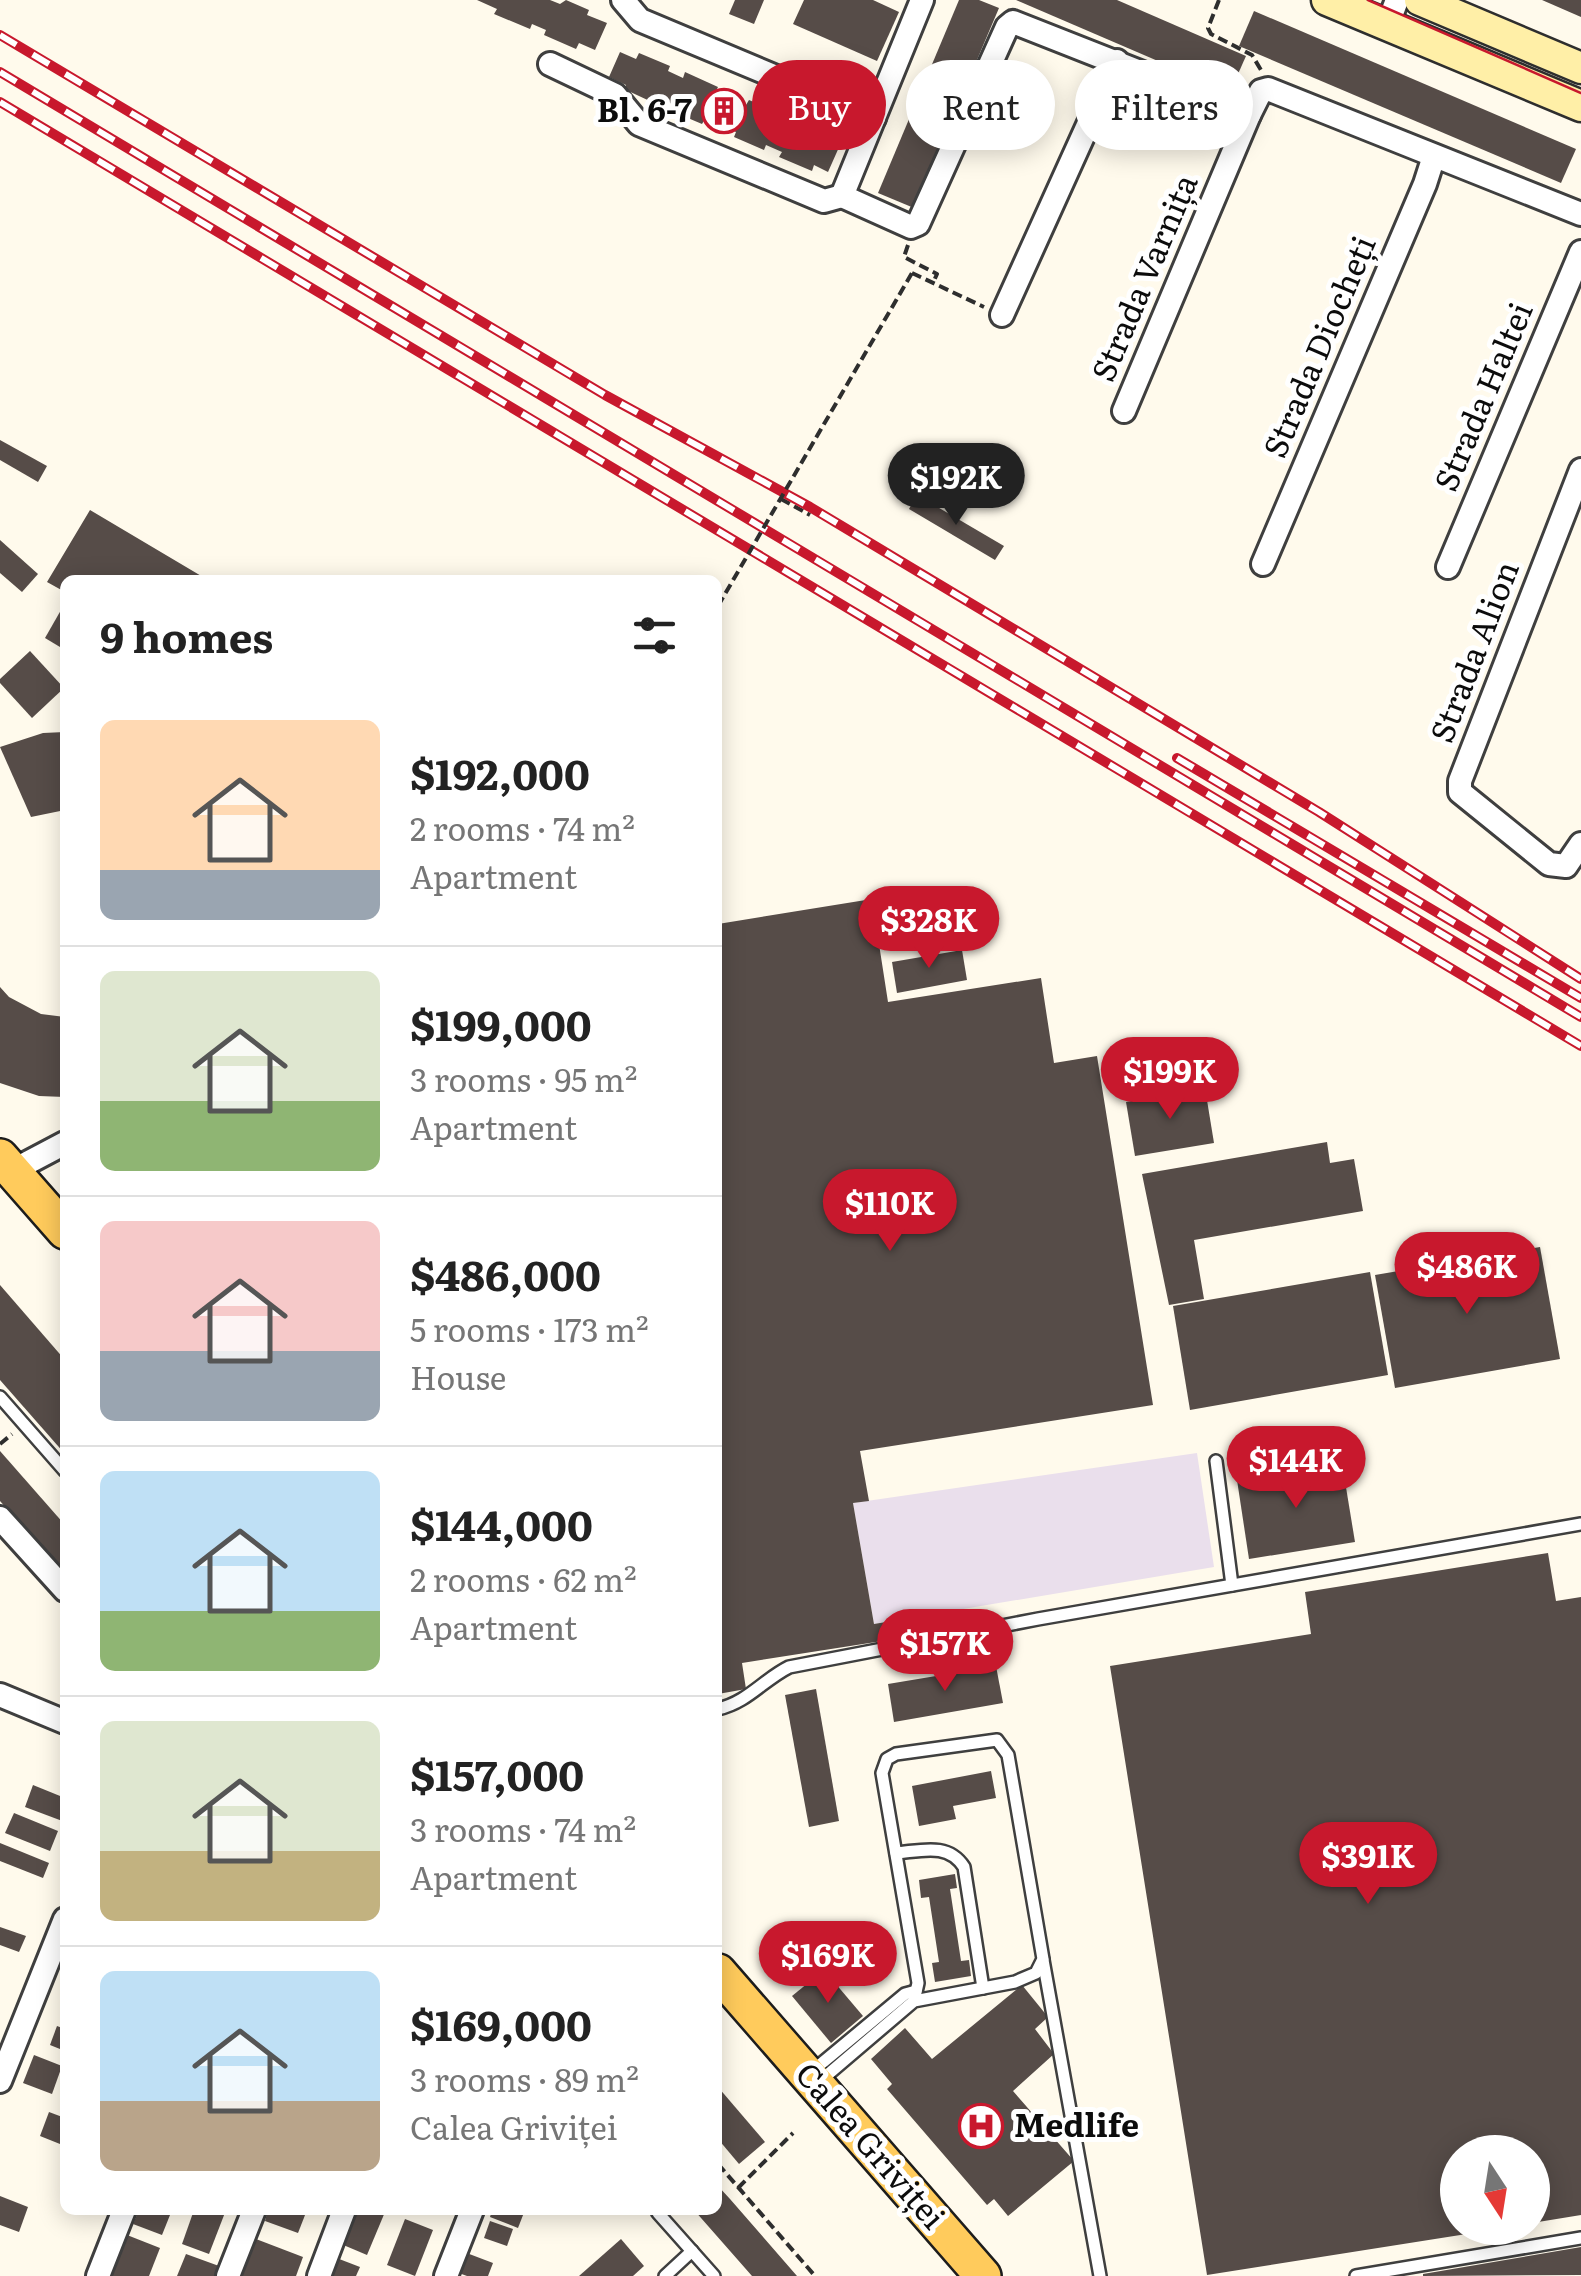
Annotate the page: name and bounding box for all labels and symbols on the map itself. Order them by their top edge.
place label: Bl. 6-7 [597,84,693,132]
building icon: Bl. 6-7 [701,88,747,134]
street label: Strada Varnița [1077,165,1208,388]
street label: Strada Diocheți [1249,227,1386,464]
street label: Strada Haltei [1420,294,1543,498]
pin: $192K [886,443,1026,528]
street label: Strada Alion [1416,553,1529,749]
pin: $328K [859,886,999,971]
pin: $199K [1100,1037,1240,1122]
pin: $110K [820,1169,960,1254]
pin: $486K [1397,1232,1537,1317]
pin: $144K [1226,1426,1366,1511]
pin: $157K [875,1609,1015,1694]
pin: $391K [1298,1822,1438,1907]
pin: $169K [758,1921,898,2006]
street label: Calea Griviței [786,2050,958,2238]
place label: Medlife [1014,2099,1139,2147]
hospital icon: Medlife [958,2103,1004,2149]
north arrow [1440,2135,1550,2245]

